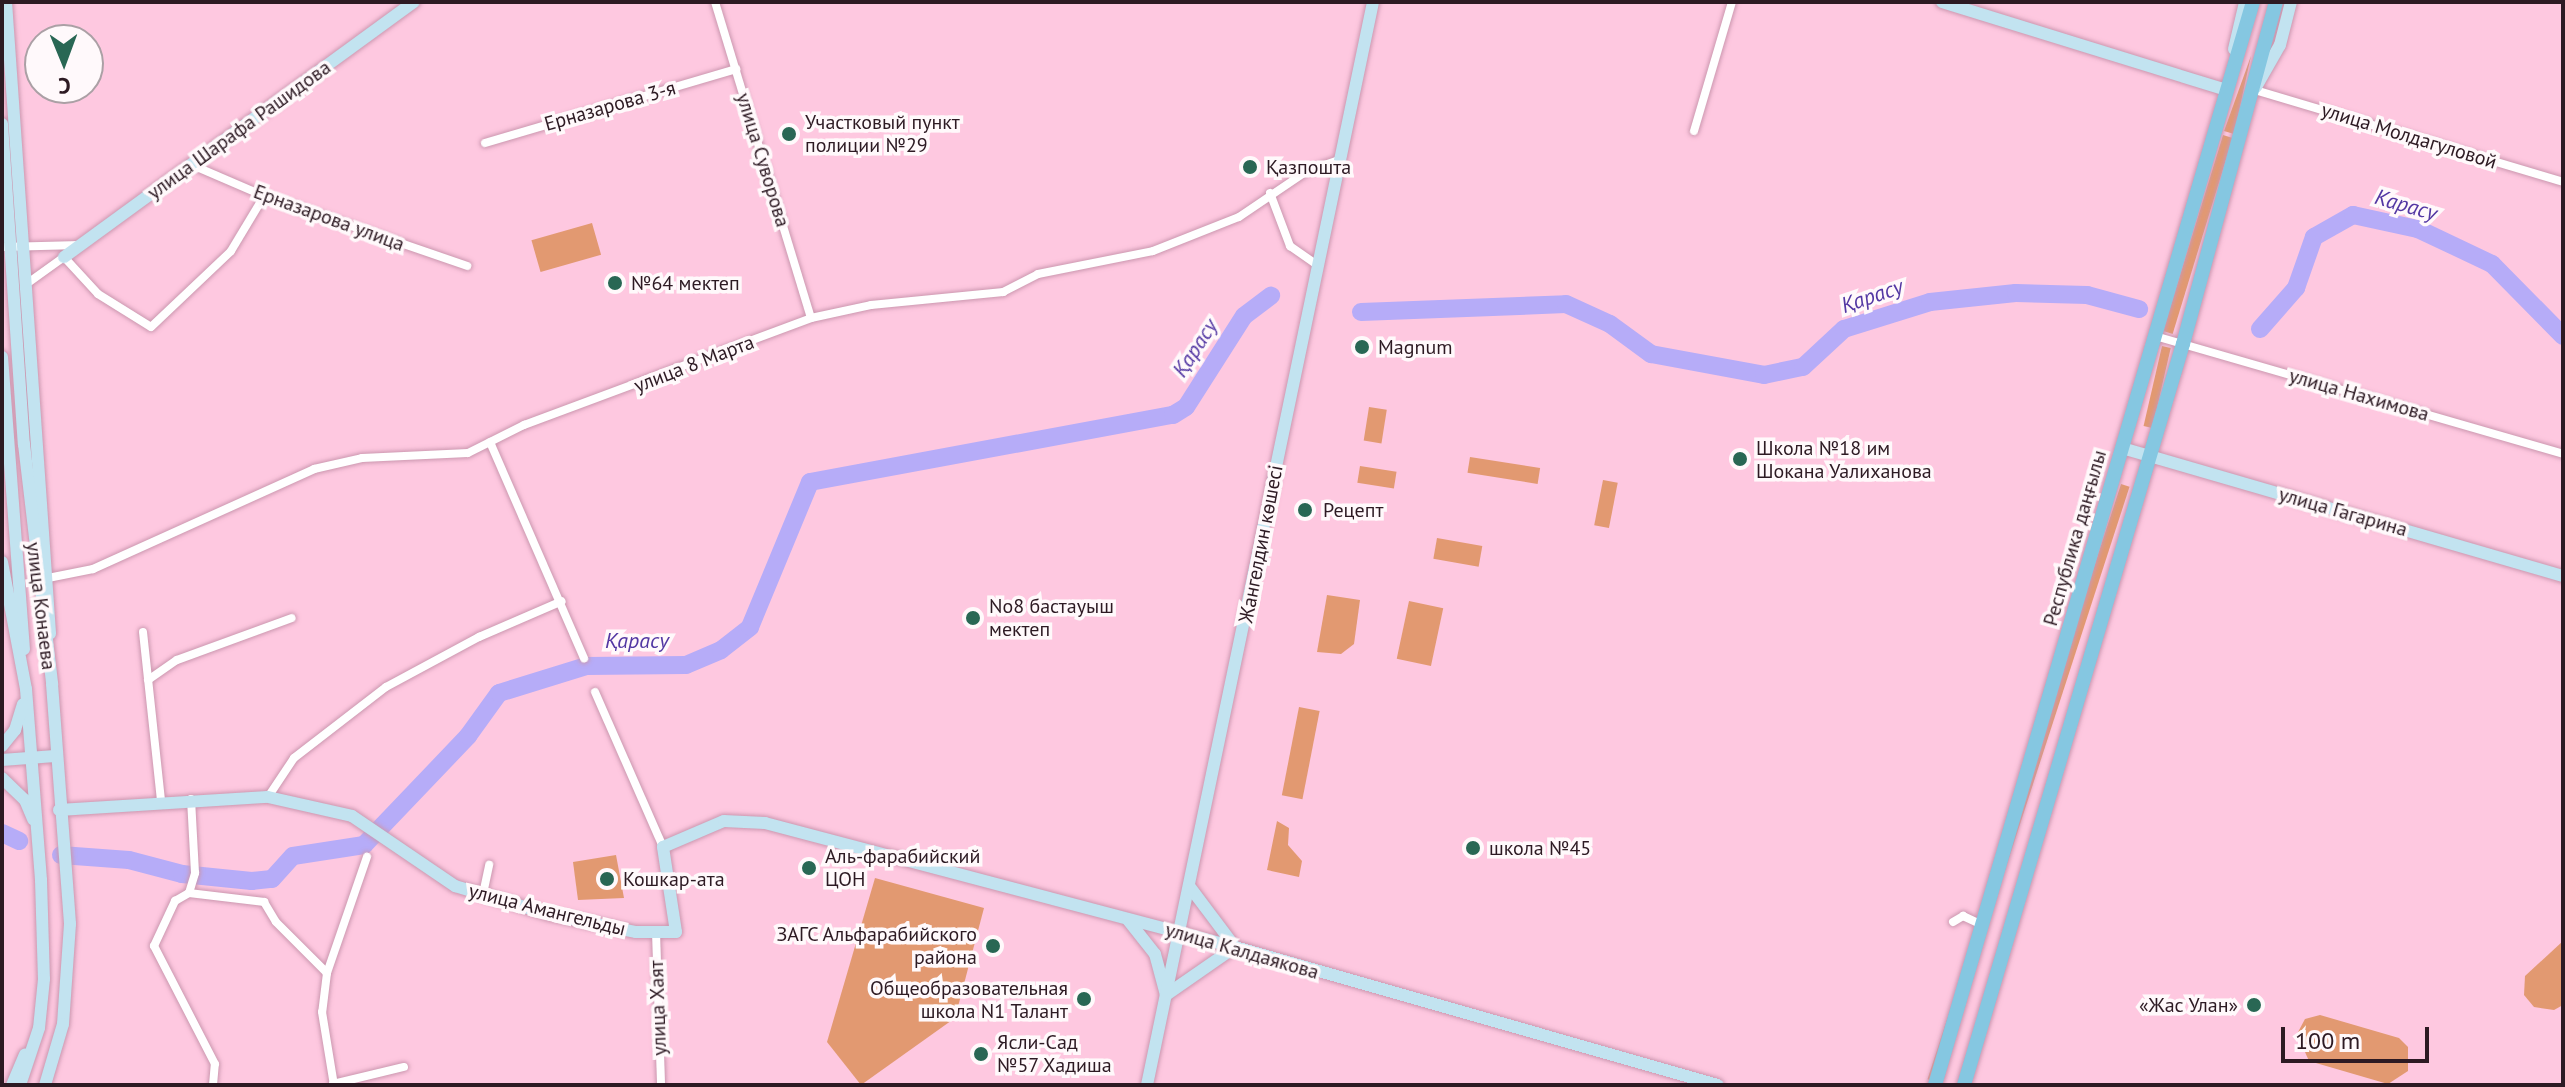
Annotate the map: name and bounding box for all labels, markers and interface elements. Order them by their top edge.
north arrow [24,24,104,104]
street label: улица Шарафа Рашидова [143,55,335,205]
text: С [58,72,71,100]
street label: Ерназарова 3-я [542,76,678,136]
street label: улица Суворова [731,90,795,230]
street label: улица Молдагуловой [2318,98,2500,174]
place label: Участковый пункт полиции №29 [805,110,960,157]
marker: Участковый пункт полиции №29 [780,125,798,143]
place label: Қазпошта [1266,155,1351,179]
marker: Қазпошта [1241,158,1259,176]
street label: Ерназарова улица [250,180,408,256]
water label: Карасу [2372,184,2440,226]
place label: №64 мектеп [631,271,740,295]
water label: Қарасу [1838,273,1906,319]
marker: №64 мектеп [606,274,624,292]
water label: Қарасу [1167,314,1223,382]
street label: улица 8 Марта [631,330,757,398]
place label: Magnum [1378,335,1452,359]
marker: Magnum [1353,338,1371,356]
street label: улица Нахимова [2286,364,2432,426]
place label: Школа №18 им Шокана Уалиханова [1756,436,1932,483]
street label: Республика даңғылы [2038,447,2112,629]
marker: Школа №18 им Шокана Уалиханова [1731,450,1749,468]
street label: Жангелдин көшесі [1234,463,1288,625]
street label: улица Гагарина [2276,482,2410,542]
place label: Рецепт [1323,498,1383,522]
marker: Рецепт [1294,499,1316,521]
street label: улица Конаева [21,541,61,671]
place label: No8 бастауыш мектеп [989,594,1114,641]
marker: No8 бастауыш мектеп [964,609,982,627]
water label: Қарасу [605,628,669,654]
place label: школа №45 [1489,836,1591,860]
marker: школа №45 [1464,839,1482,857]
place label: Аль-фарабийский ЦОН [825,844,980,891]
marker: Аль-фарабийский ЦОН [800,859,818,877]
place label: Кошкар-ата [623,867,725,891]
marker: Кошкар-ата [598,870,616,888]
street label: улица Амангельды [466,879,628,941]
street label: улица Калдаякова [1162,918,1322,984]
place label: ЗАГС Альфарабийского района [775,922,977,969]
marker: ЗАГС Альфарабийского района [984,937,1002,955]
street label: улица Хаят [644,960,672,1056]
place label: Общеобразовательная школа N1 Талант [870,976,1068,1023]
marker: Общеобразовательная школа N1 Талант [1075,990,1093,1008]
place label: «Жас Улан» [2138,993,2238,1017]
marker: «Жас Улан» [2245,996,2263,1014]
scale bar [2285,1011,2433,1061]
text: 100 m [2295,1025,2360,1056]
place label: Ясли-Сад №57 Хадиша [997,1030,1113,1077]
marker: Ясли-Сад №57 Хадиша [972,1045,990,1063]

